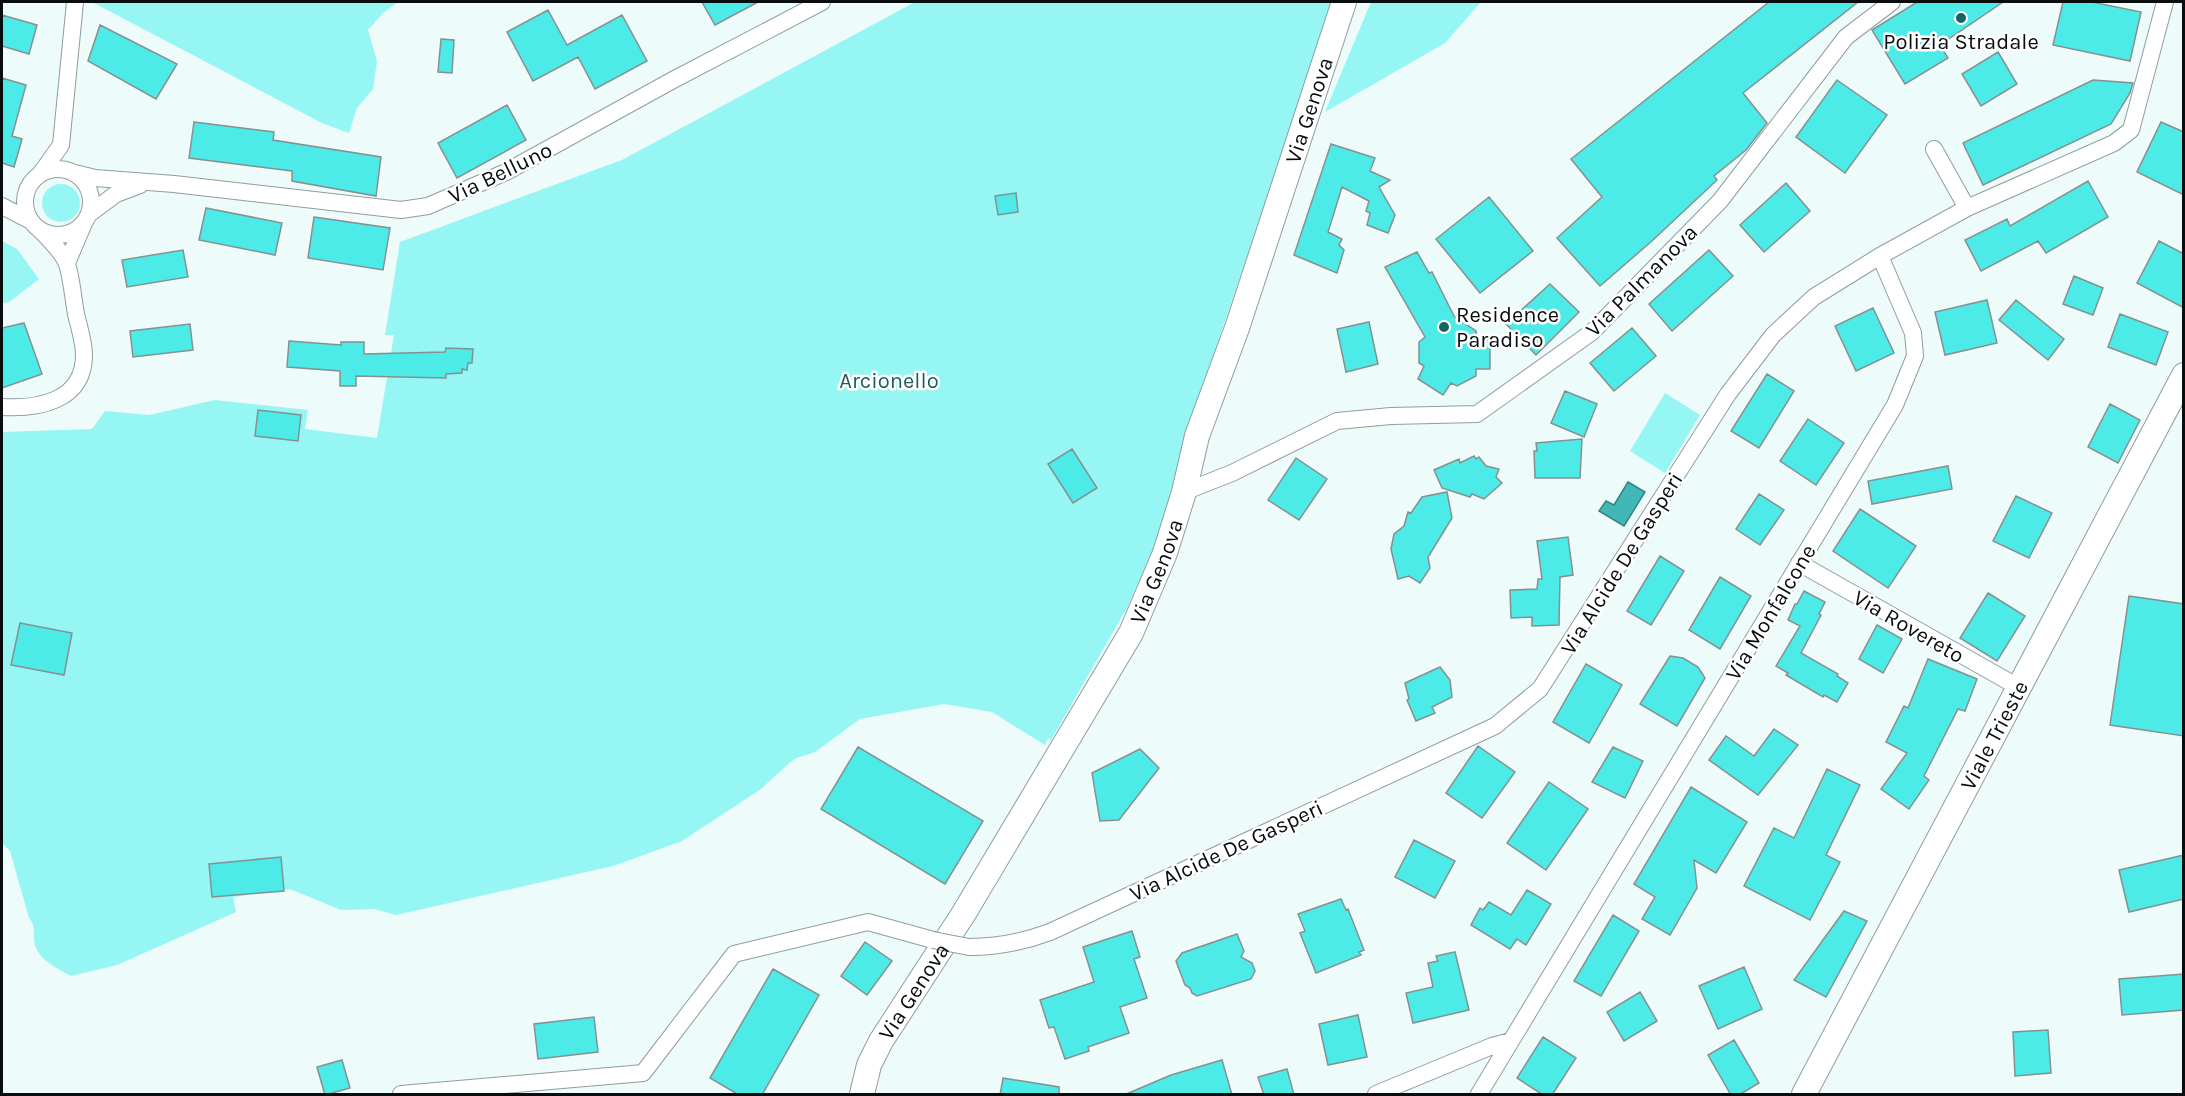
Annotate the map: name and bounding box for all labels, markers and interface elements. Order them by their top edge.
marker: Polizia Stradale [1954,11,1968,25]
place label: Polizia Stradale [1883,29,2039,55]
street label: Via Genova [1280,54,1339,167]
street label: Via Belluno [444,137,557,209]
street label: Via Palmanova [1580,219,1703,342]
place label: Residence Paradiso [1456,302,1559,353]
marker: Residence Paradiso [1437,320,1451,334]
park label: Arcionello [839,368,939,394]
street label: Via Alcide De Gasperi [1555,468,1689,659]
street label: Via Genova [1125,516,1189,628]
street label: Via Monfalcone [1720,540,1822,685]
street label: Via Rovereto [1848,585,1969,669]
street label: Viale Trieste [1955,676,2034,795]
street label: Via Alcide De Gasperi [1126,795,1327,907]
street label: Via Genova [873,938,955,1045]

